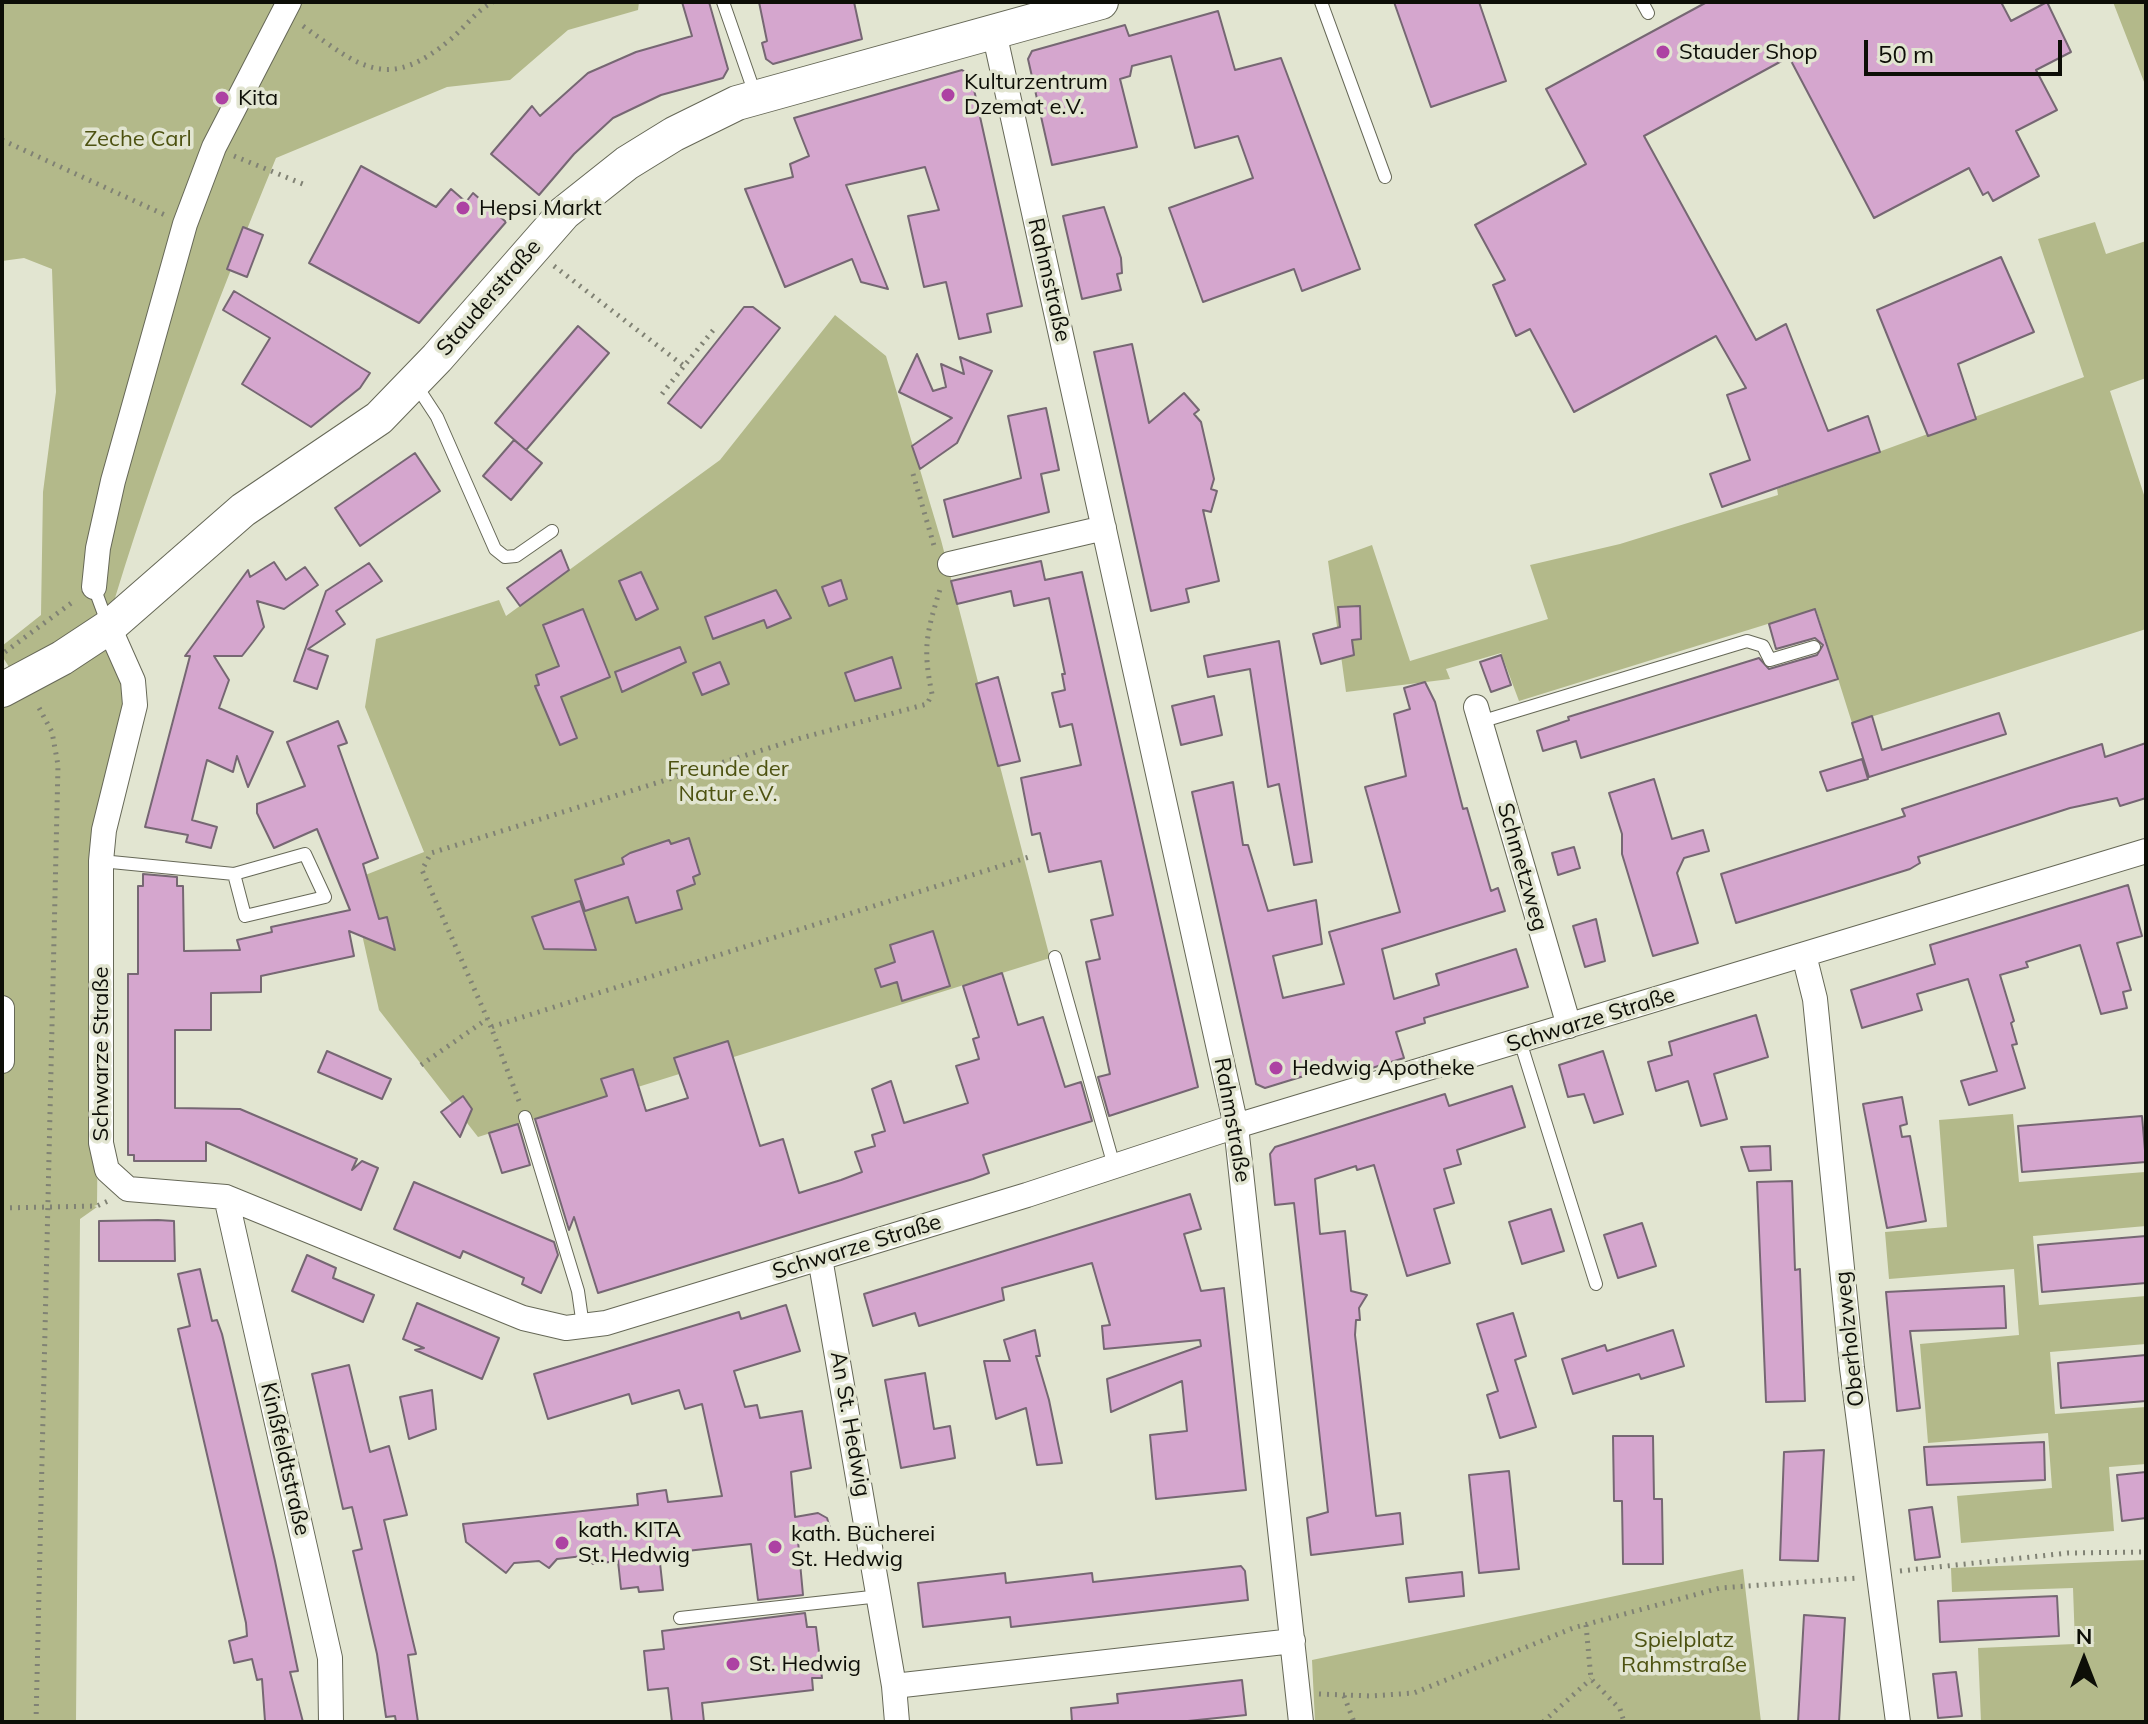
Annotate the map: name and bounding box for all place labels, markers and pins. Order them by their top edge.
place label: Stauder Shop [1679,39,1818,65]
marker: Stauder Shop [1654,43,1672,61]
place label: Kulturzentrum Dzemat e.V. [964,69,1108,120]
place label: Kita [238,85,278,111]
marker: Kulturzentrum Dzemat e.V. [939,86,957,104]
marker: Kita [213,89,231,107]
place label: Hepsi Markt [479,195,602,221]
marker: Hepsi Markt [454,199,472,217]
place label: Hedwig Apotheke [1292,1055,1475,1081]
marker: Hedwig Apotheke [1267,1059,1285,1077]
place label: kath. KITA St. Hedwig [578,1517,690,1568]
place label: kath. Bücherei St. Hedwig [791,1521,935,1572]
marker: kath. KITA St. Hedwig [553,1534,571,1552]
marker: kath. Bücherei St. Hedwig [766,1538,784,1556]
place label: St. Hedwig [749,1651,861,1677]
marker: St. Hedwig [724,1655,742,1673]

